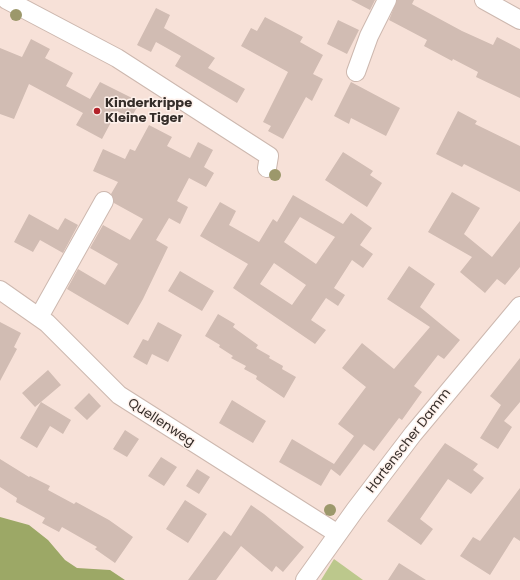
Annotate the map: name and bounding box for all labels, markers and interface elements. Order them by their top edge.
place label: Kinderkrippe Kleine Tiger [105,96,192,127]
marker: Kinderkrippe Kleine Tiger [92,106,102,116]
street label: Hartenscher Damm [363,386,455,496]
street label: Quellenweg [125,396,197,450]

